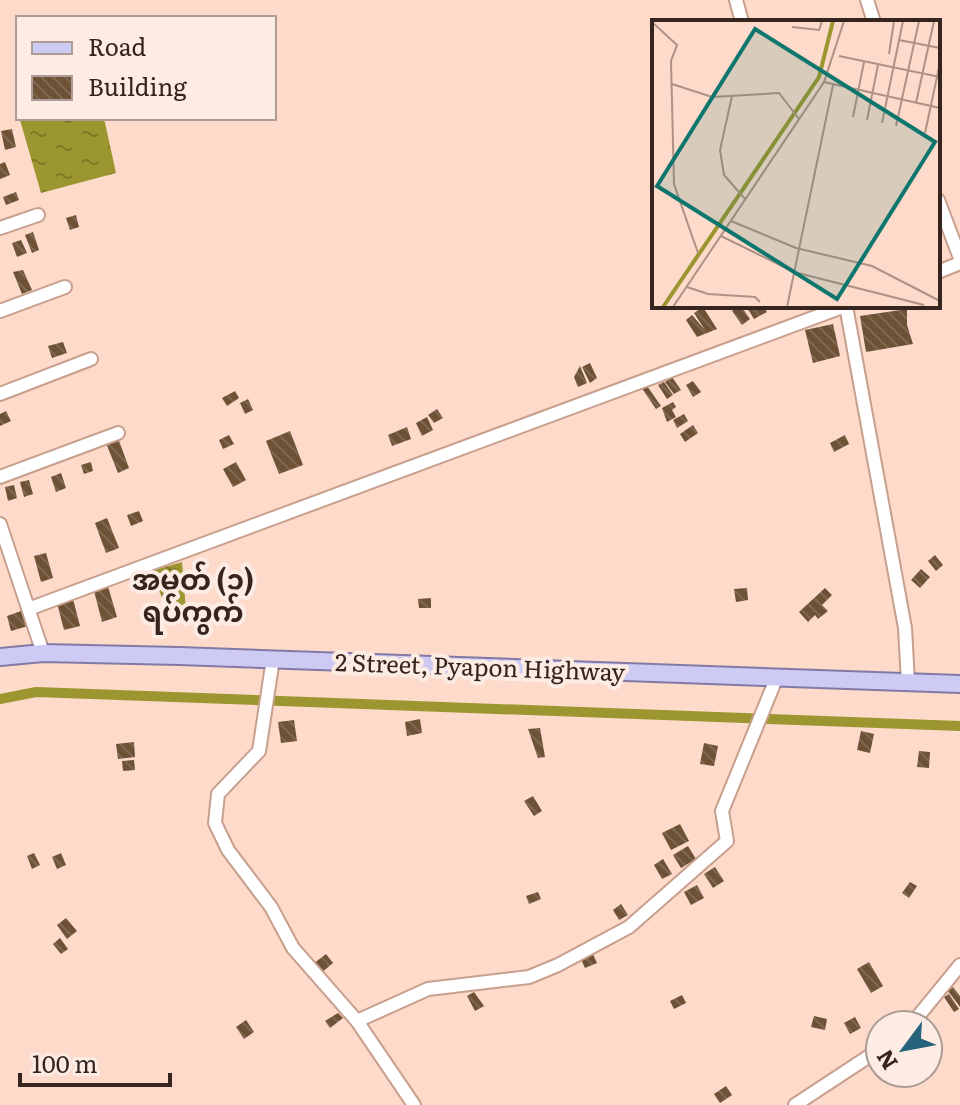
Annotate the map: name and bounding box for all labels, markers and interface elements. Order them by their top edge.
legend [16,16,276,120]
inset map [652,20,940,308]
text: Road [88,28,147,63]
text: Building [88,68,187,103]
district label: အမှတ် (၁) ရပ်ကွက် [132,557,254,635]
street label: 2 Street, Pyapon Highway [334,643,626,688]
north arrow [864,1009,944,1089]
scale bar [20,1037,170,1087]
text: N [867,1044,905,1077]
text: 100 m [32,1045,98,1080]

